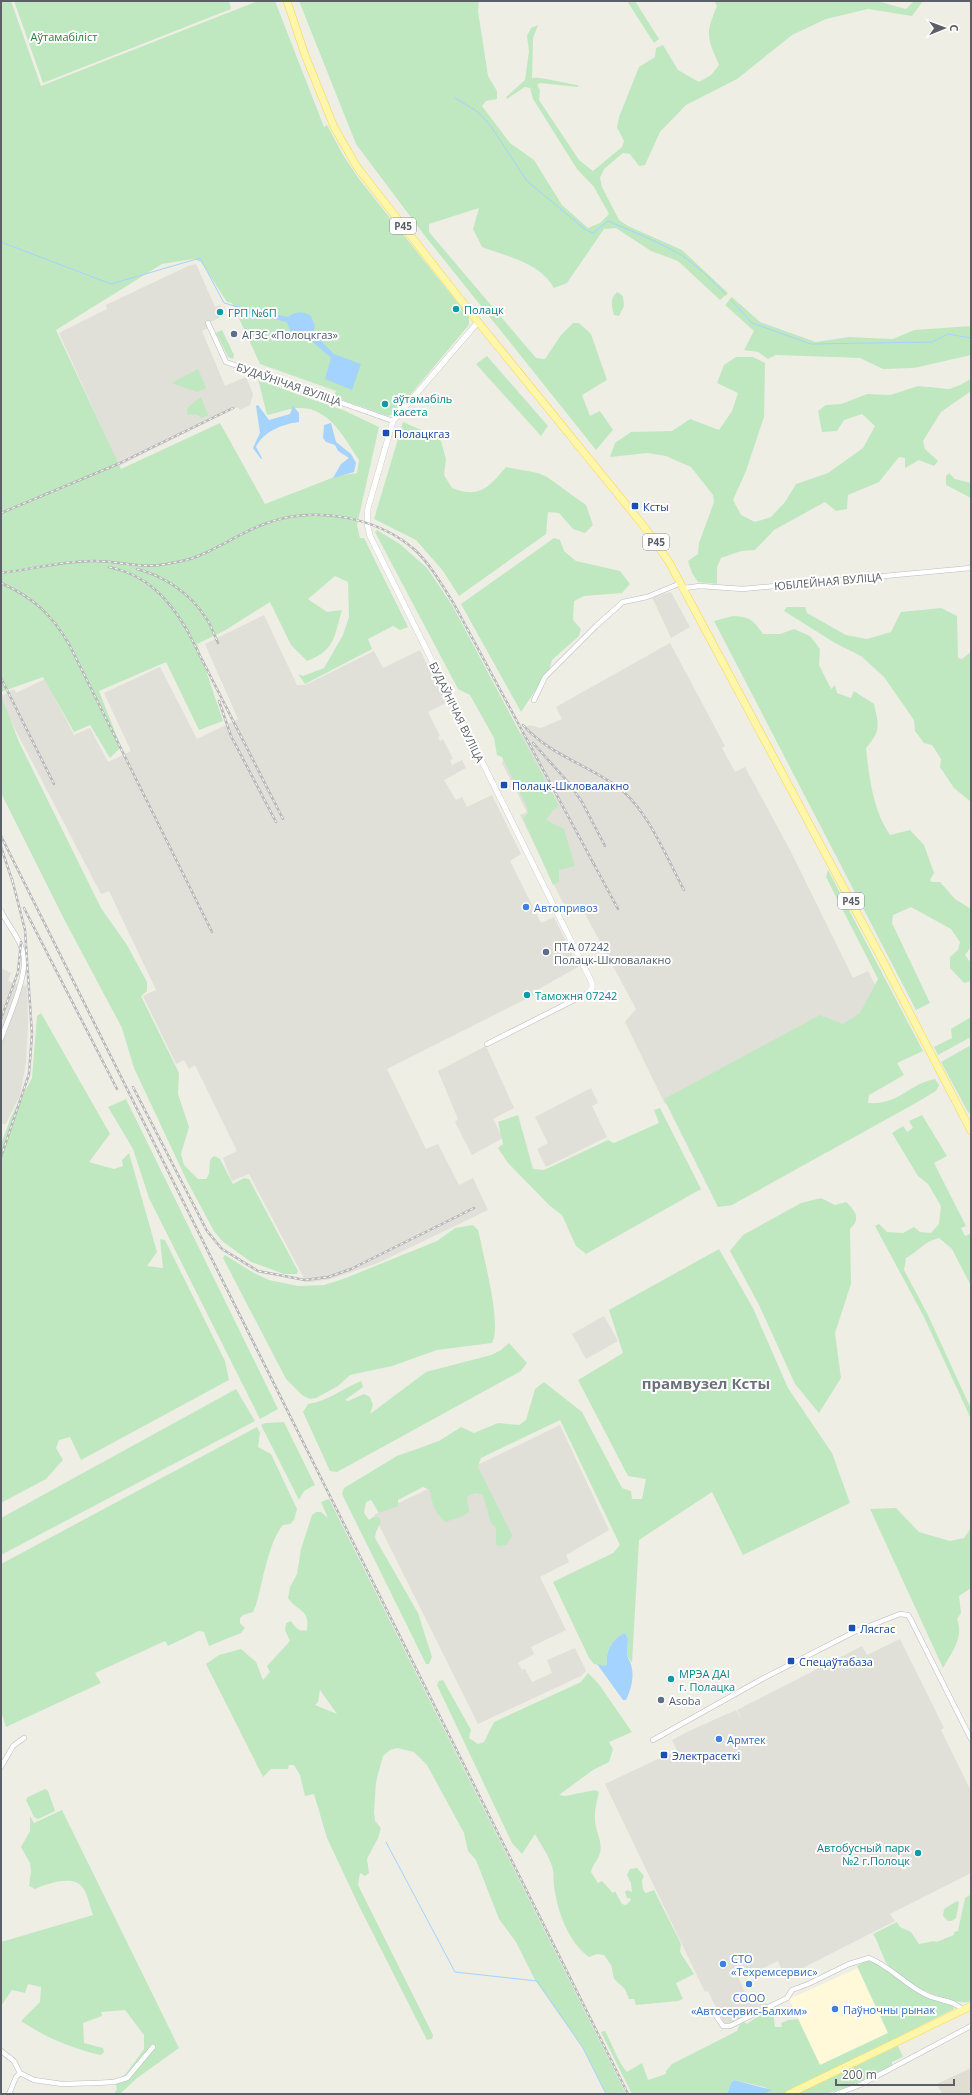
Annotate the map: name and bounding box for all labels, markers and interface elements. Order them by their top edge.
north arrow [924,8,964,48]
text: С [947,24,962,31]
park label: Аўтамабіліст [31,29,97,44]
road number: Р45 [390,218,416,234]
place label: Полацк [464,302,504,317]
marker: Полацк [451,304,461,314]
place label: ГРП №6П [228,305,277,320]
marker: ГРП №6П [215,307,225,317]
place label: АГЗС «Полоцкгаз» [242,327,339,342]
marker: АГЗС «Полоцкгаз» [229,329,239,339]
street label: БУДАЎНІЧАЯ ВУЛІЦА [234,359,344,409]
place label: аўтамабіль касета [393,391,452,419]
marker: аўтамабіль касета [380,399,390,409]
place label: Полацкгаз [394,426,450,441]
marker: Полацкгаз [381,428,391,438]
place label: Ксты [643,499,669,514]
marker: Ксты [630,501,640,511]
road number: Р45 [643,534,669,550]
street label: ЮБІЛЕЙНАЯ ВУЛІЦА [773,569,883,593]
street label: БУДАЎНІЧАЯ ВУЛІЦА [426,659,488,765]
place label: Полацк-Шкловалакно [512,778,630,793]
marker: Полацк-Шкловалакно [499,780,509,790]
road number: Р45 [838,893,864,909]
place label: Автопривоз [534,900,598,915]
marker: Автопривоз [521,902,531,912]
place label: ПТА 07242 Полацк-Шкловалакно [554,939,672,967]
marker: ПТА 07242 Полацк-Шкловалакно [541,947,551,957]
place label: Таможня 07242 [535,988,617,1003]
marker: Таможня 07242 [522,990,532,1000]
district label: прамвузел Ксты [642,1373,770,1393]
place label: Лясгас [860,1621,895,1636]
marker: Лясгас [847,1623,857,1633]
place label: Спецаўтабаза [799,1654,873,1669]
marker: Спецаўтабаза [786,1656,796,1666]
place label: МРЭА ДАІ г. Полацка [679,1666,735,1694]
marker: МРЭА ДАІ г. Полацка [666,1674,676,1684]
place label: Asoba [669,1693,701,1708]
marker: Asoba [656,1695,666,1705]
place label: Армтек [727,1732,766,1747]
marker: Армтек [714,1734,724,1744]
place label: Электрасеткі [672,1748,740,1763]
marker: Электрасеткі [659,1750,669,1760]
place label: Автобусный парк №2 г.Полоцк [817,1840,910,1868]
marker: Автобусный парк №2 г.Полоцк [913,1848,923,1858]
place label: СТО «Техремсервис» [731,1951,818,1979]
marker: СТО «Техремсервис» [718,1959,728,1969]
marker: СООО «Автосервис-Балхим» [744,1979,754,1989]
place label: СООО «Автосервис-Балхим» [691,1990,808,2018]
place label: Паўночны рынак [843,2002,935,2017]
marker: Паўночны рынак [830,2004,840,2014]
scale bar [836,2061,954,2087]
text: 200 m [842,2066,877,2083]

